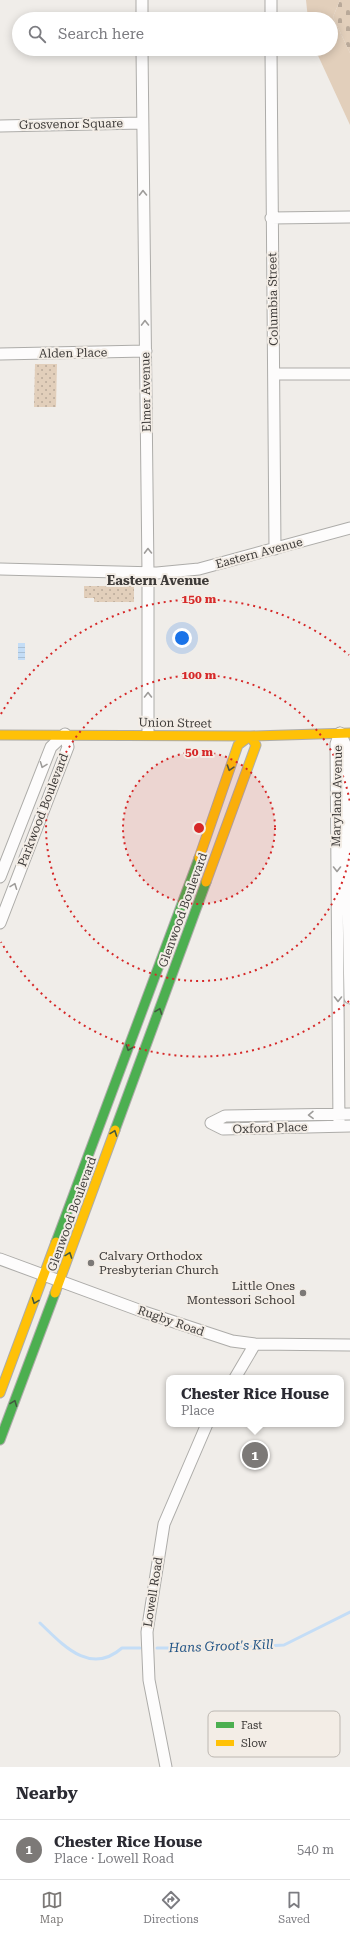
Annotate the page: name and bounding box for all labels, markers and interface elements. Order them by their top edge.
search box [12,12,338,56]
icon: search [26,23,48,45]
text: Search here [58,25,144,43]
street label: Grosvenor Square [19,116,124,132]
one-way arrow [139,190,147,196]
street label: Columbia Street [265,252,281,346]
one-way arrow [141,320,149,326]
street label: Alden Place [39,345,108,361]
street label: Elmer Avenue [138,352,154,432]
street label: Eastern Avenue [214,535,304,571]
one-way arrow [144,548,152,554]
district label: Eastern Avenue [107,573,210,588]
text: 150 m [182,592,217,606]
your location [172,628,192,648]
text: 100 m [182,668,217,682]
one-way arrow [144,692,152,698]
street label: Union Street [138,715,212,731]
text: 50 m [185,745,213,759]
street label: Maryland Avenue [329,745,345,847]
street label: Parkwood Boulevard [15,751,71,869]
one-way arrow [40,762,48,769]
one-way arrow [227,764,235,771]
centre of rings [192,821,206,835]
street label: Glenwood Boulevard [156,850,210,969]
one-way arrow [333,866,341,872]
one-way arrow [9,883,17,890]
one-way arrow [333,996,342,1002]
one-way arrow [154,1008,162,1015]
one-way arrow [125,1044,133,1051]
one-way arrow [308,1110,314,1119]
street label: Oxford Place [232,1120,308,1136]
one-way arrow [109,1130,118,1137]
street label: Glenwood Boulevard [45,1154,99,1273]
place label: Calvary Orthodox Presbyterian Church [99,1249,219,1277]
one-way arrow [65,1252,73,1259]
marker: Calvary Orthodox Presbyterian Church [86,1258,96,1268]
place label: Little Ones Montessori School [187,1279,295,1307]
marker: Little Ones Montessori School [298,1288,308,1298]
one-way arrow [31,1297,39,1304]
street label: Rugby Road [136,1303,206,1339]
popup [166,1375,344,1427]
text: Chester Rice House [181,1385,329,1403]
one-way arrow [9,1400,17,1407]
text: Place [181,1403,215,1418]
pin: 1 [242,1440,268,1470]
street label: Lowell Road [141,1556,165,1628]
water label: Hans Groot's Kill [167,1637,274,1655]
legend [208,1711,340,1757]
text: Fast [241,1719,262,1732]
text: Slow [241,1737,268,1750]
text: Nearby [16,1783,78,1803]
text: Chester Rice House [54,1833,202,1851]
text: 1 [25,1842,33,1857]
text: 540 m [297,1842,334,1857]
text: Place · Lowell Road [54,1851,174,1866]
tab: Map [40,1889,63,1926]
tab: Directions [143,1889,198,1926]
tab: Saved [278,1889,310,1926]

